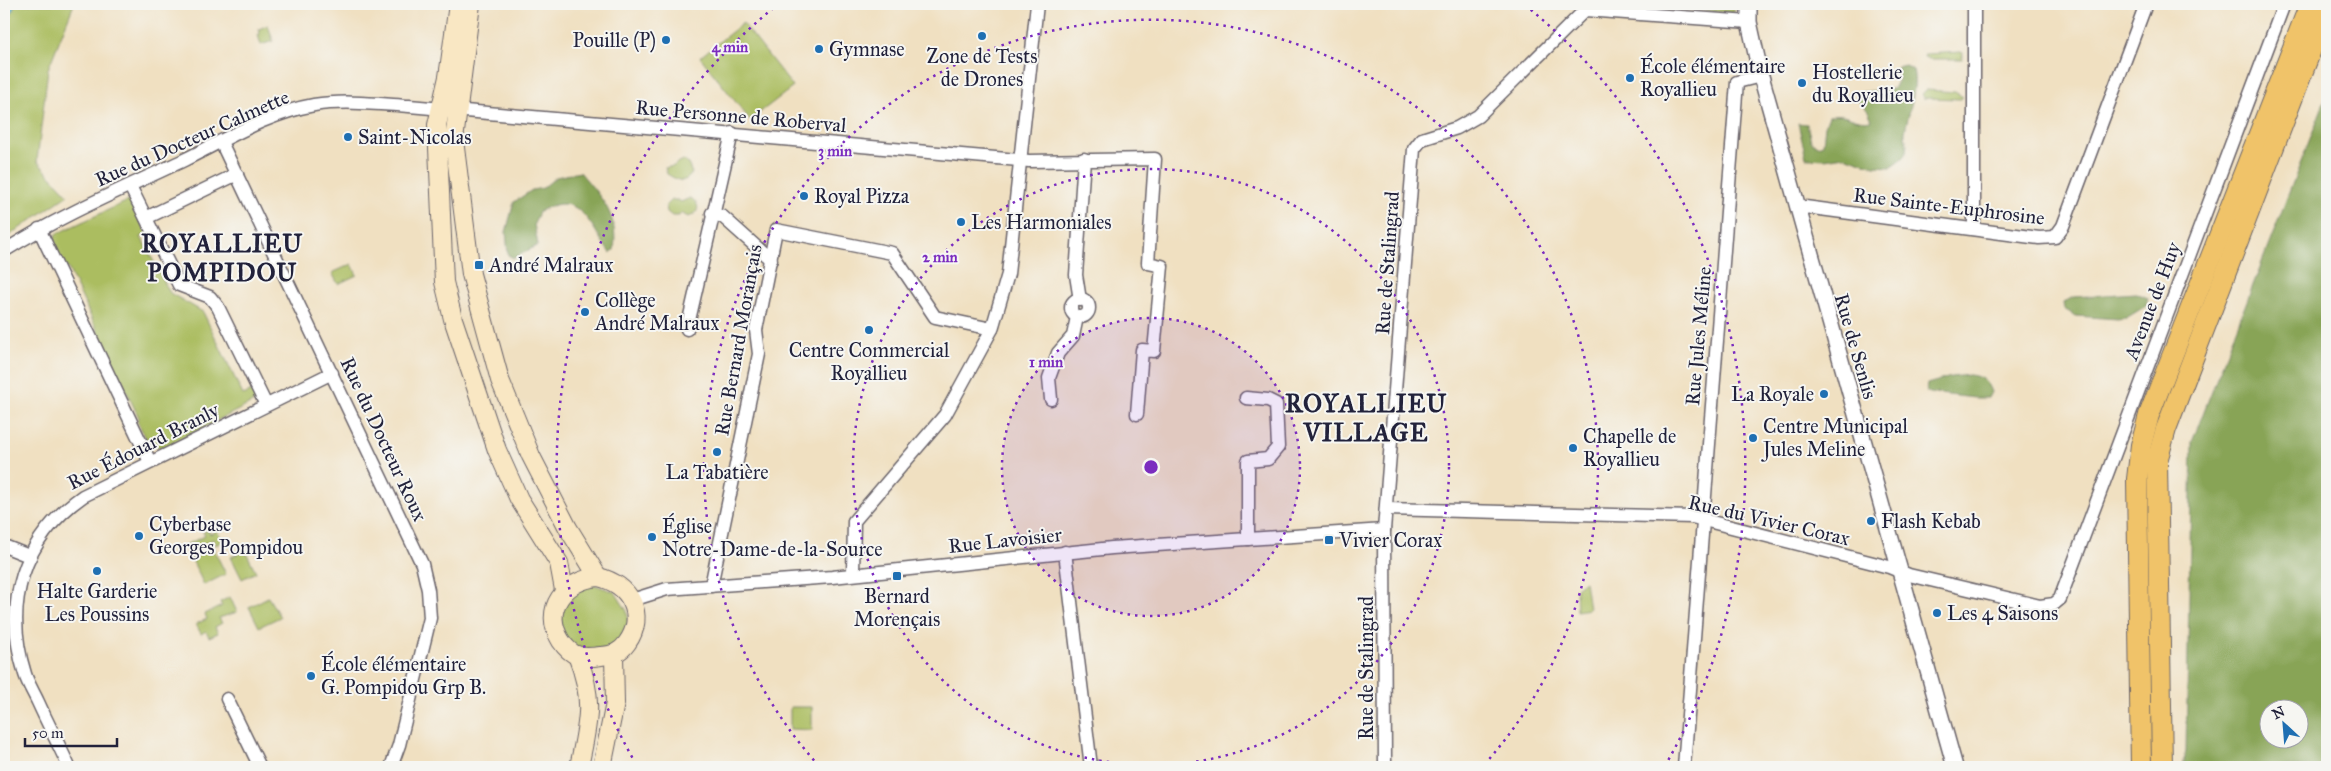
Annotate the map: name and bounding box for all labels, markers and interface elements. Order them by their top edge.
place label: Pouille (P) [572,28,656,53]
marker: Zone de Tests de Drones [976,30,988,42]
marker: Pouille (P) [660,34,672,46]
place label: Gymnase [829,37,905,61]
text: 4 min [712,38,749,57]
marker: Gymnase [813,43,825,55]
place label: Zone de Tests de Drones [927,44,1037,91]
place label: École élémentaire Royallieu [1640,52,1785,101]
place label: Hostellerie du Royallieu [1812,60,1914,107]
marker: École élémentaire Royallieu [1624,72,1636,84]
marker: Hostellerie du Royallieu [1796,77,1808,89]
street label: Rue du Docteur Calmette [91,84,293,192]
street label: Rue Personne de Roberval [634,95,848,137]
place label: Saint-Nicolas [358,125,472,149]
marker: Saint-Nicolas [342,131,354,143]
text: 3 min [818,142,853,161]
street label: Rue Sainte-Euphrosine [1852,182,2046,230]
place label: Royal Pizza [814,184,910,208]
marker: Royal Pizza [798,190,810,202]
street label: Rue de Stalingrad [1370,190,1405,336]
place label: Les Harmoniales [971,210,1112,234]
marker: Les Harmoniales [955,216,967,228]
district label: ROYALLIEU POMPIDOU [141,228,303,288]
street label: Avenue de Huy [2118,238,2186,364]
street label: Rue Bernard Morançais [709,242,767,438]
text: 2 min [922,248,959,266]
place label: André Malraux [488,253,613,277]
marker: André Malraux [473,259,485,271]
street label: Rue Jules Méline [1680,265,1717,407]
place label: Collège André Malraux [594,288,719,335]
street label: Rue de Senlis [1829,290,1883,402]
marker: Collège André Malraux [579,306,591,318]
marker: Centre Commercial Royallieu [863,324,875,336]
place label: Centre Commercial Royallieu [789,338,950,385]
street label: Rue du Docteur Roux [335,353,433,525]
text: 1 min [1029,353,1064,371]
place label: La Royale [1731,382,1814,406]
district label: ROYALLIEU VILLAGE [1285,388,1447,448]
marker: La Royale [1818,388,1830,400]
street label: Rue Édouard Branly [62,395,223,495]
place label: Centre Municipal Jules Meline [1761,414,1908,462]
place label: Chapelle de Royallieu [1583,424,1676,471]
marker: Centre Municipal Jules Meline [1747,432,1759,444]
marker: Chapelle de Royallieu [1567,442,1579,454]
marker: La Tabatière [711,446,723,458]
centre of rings [1142,458,1160,476]
place label: La Tabatière [665,460,769,484]
street label: Rue du Vivier Corax [1686,490,1852,550]
place label: Flash Kebab [1881,509,1981,533]
place label: Cyberbase Georges Pompidou [149,512,304,560]
place label: Église Notre-Dame-de-la-Source [662,512,883,561]
marker: Flash Kebab [1865,515,1877,527]
street label: Rue Lavoisier [947,522,1063,558]
place label: Vivier Corax [1338,528,1442,552]
marker: Cyberbase Georges Pompidou [133,530,145,542]
marker: Église Notre-Dame-de-la-Source [646,531,658,543]
marker: Vivier Corax [1323,534,1335,546]
marker: Halte Garderie Les Poussins [91,565,103,577]
marker: Bernard Morençais [891,570,903,582]
place label: Halte Garderie Les Poussins [37,579,157,626]
place label: Bernard Morençais [854,584,940,631]
street label: Rue de Stalingrad [1354,596,1379,740]
place label: Les 4 Saisons [1947,601,2058,625]
marker: Les 4 Saisons [1931,607,1943,619]
place label: École élémentaire G. Pompidou Grp B. [321,650,486,699]
marker: École élémentaire G. Pompidou Grp B. [305,670,317,682]
north arrow [2258,698,2308,748]
text: N [2269,702,2288,723]
scale bar [25,716,118,748]
text: 50 m [32,724,64,742]

